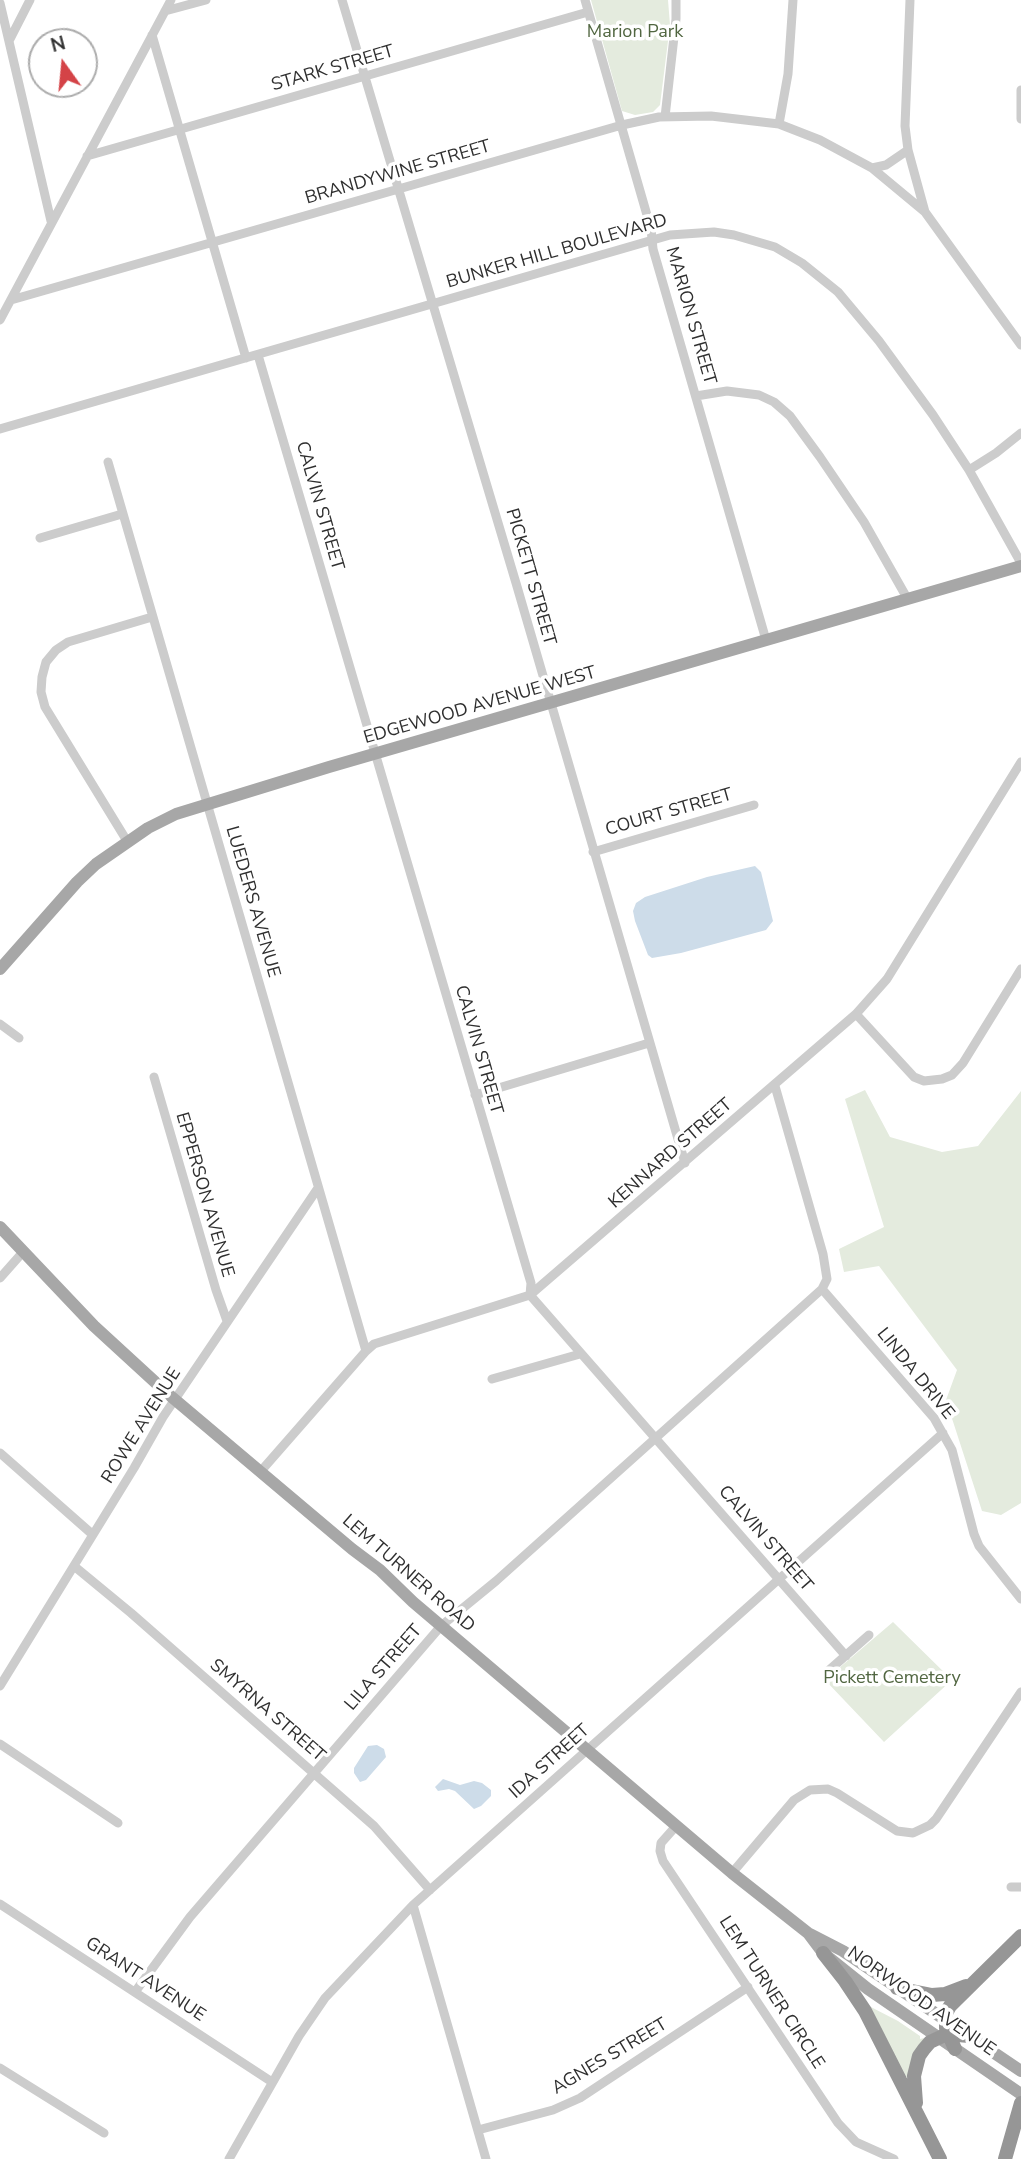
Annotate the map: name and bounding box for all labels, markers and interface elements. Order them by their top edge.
park label: Marion Park [587,22,683,44]
north arrow [28,28,98,98]
text: N [48,30,68,59]
street label: STARK STREET [269,41,397,97]
street label: BRANDYWINE STREET [303,136,493,210]
street label: BUNKER HILL BOULEVARD [444,210,670,294]
street label: MARION STREET [660,245,720,387]
street label: CALVIN STREET [290,439,348,573]
street label: PICKETT STREET [500,506,560,648]
street label: EDGEWOOD AVENUE WEST [361,662,599,750]
street label: COURT STREET [603,785,735,841]
street label: LUEDERS AVENUE [220,824,284,980]
street label: CALVIN STREET [449,983,507,1117]
street label: KENNARD STREET [605,1094,737,1214]
street label: EPPERSON AVENUE [170,1110,238,1280]
street label: LINDA DRIVE [872,1324,958,1424]
street label: ROWE AVENUE [98,1364,186,1488]
street label: CALVIN STREET [713,1482,817,1596]
street label: LEM TURNER ROAD [337,1510,479,1638]
street label: LILA STREET [341,1621,427,1715]
street label: SMYRNA STREET [205,1655,329,1767]
park label: Pickett Cemetery [823,1668,961,1690]
street label: IDA STREET [505,1720,595,1804]
street label: LEM TURNER CIRCLE [714,1913,828,2073]
street label: GRANT AVENUE [81,1933,209,2027]
street label: NORWOOD AVENUE [843,1943,999,2061]
street label: AGNES STREET [548,2014,672,2100]

